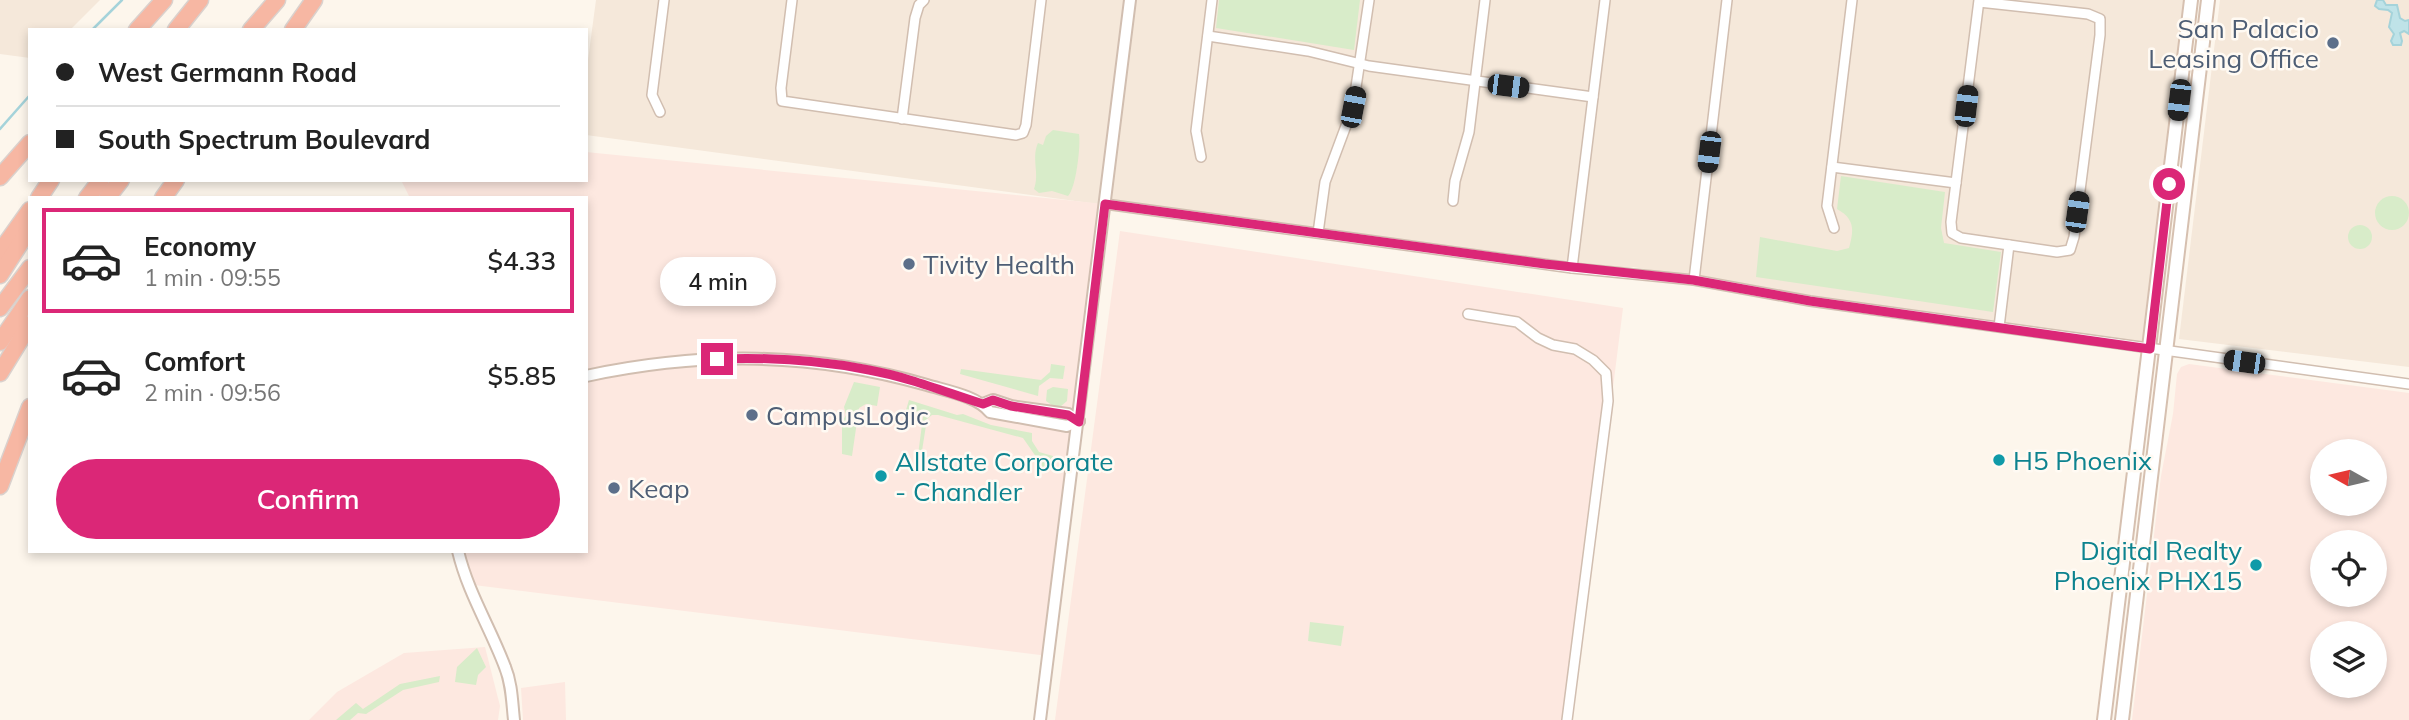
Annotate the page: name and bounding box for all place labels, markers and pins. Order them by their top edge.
place label: San Palacio Leasing Office [2148,12,2319,75]
marker: San Palacio Leasing Office [2325,35,2341,51]
place label: Tivity Health [923,248,1075,281]
marker: Tivity Health [901,256,917,272]
place label: CampusLogic [766,399,929,432]
marker: CampusLogic [744,407,760,423]
place label: H5 Phoenix [2013,444,2152,477]
place label: Allstate Corporate - Chandler [895,445,1113,508]
marker: H5 Phoenix [1991,452,2007,468]
marker: Allstate Corporate - Chandler [873,468,889,484]
place label: Keap [628,472,690,505]
marker: Keap [606,480,622,496]
place label: Digital Realty Phoenix PHX15 [2054,534,2242,597]
marker: Digital Realty Phoenix PHX15 [2248,557,2264,573]

